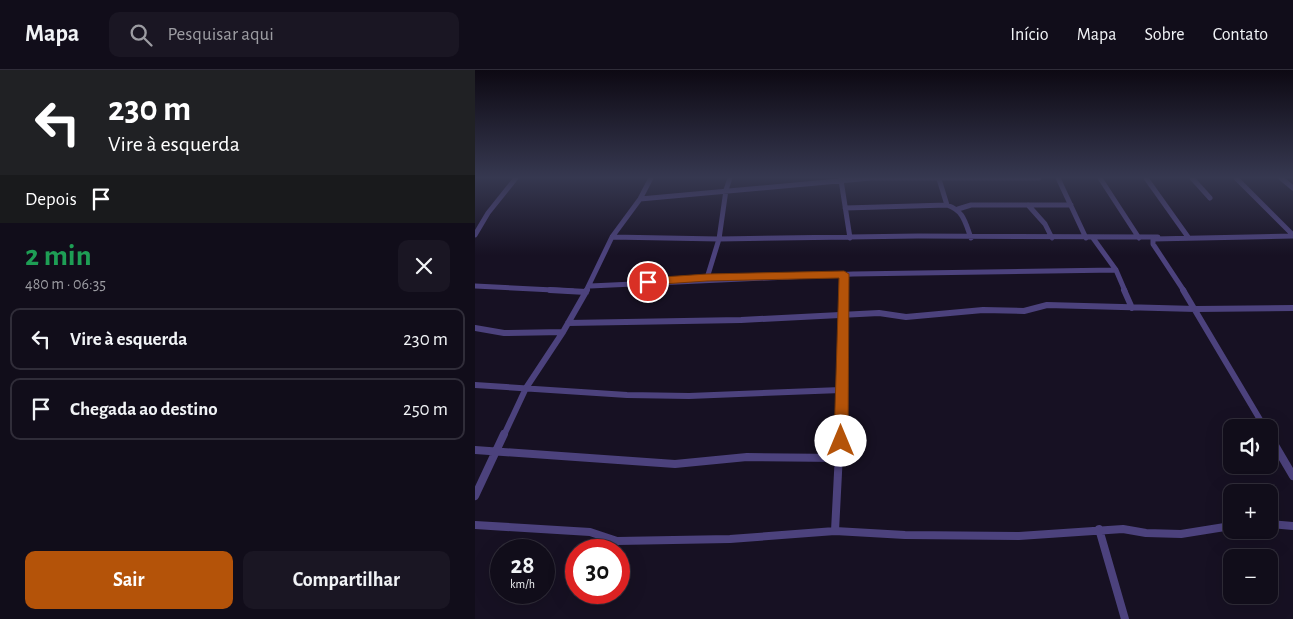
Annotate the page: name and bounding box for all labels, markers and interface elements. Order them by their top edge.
search box [109,12,459,57]
icon: search [127,21,155,49]
text: Mapa [25,22,79,46]
text: Pesquisar aqui [167,25,274,44]
text: Início [1010,26,1049,44]
text: Mapa [1077,26,1117,44]
text: Sobre [1145,26,1185,44]
text: Contato [1213,26,1268,44]
icon: left [25,90,90,155]
text: 230 m [108,92,191,127]
text: Vire à esquerda [108,133,240,155]
icon: arrive [87,185,115,213]
text: Depois [25,190,77,209]
button: close [398,240,450,292]
text: 2 min [25,241,92,271]
pin [627,261,669,303]
icon: arrive [634,268,662,296]
text: 480 m · 06:35 [25,276,106,292]
icon: left [27,325,55,353]
text: Vire à esquerda [70,330,187,349]
text: 230 m [403,330,448,349]
icon: arrive [27,395,55,423]
text: Chegada ao destino [70,400,218,419]
text: 250 m [403,400,448,419]
position arrow [814,414,866,466]
map controls [1223,419,1278,604]
button: sound [1223,419,1278,474]
button: + [1223,484,1278,539]
speed limit sign: 30 [565,539,630,604]
button: − [1223,549,1278,604]
button: Sair [25,551,233,609]
button: Compartilhar [243,551,450,609]
text: 28 [510,553,535,578]
text: km/h [510,578,535,590]

